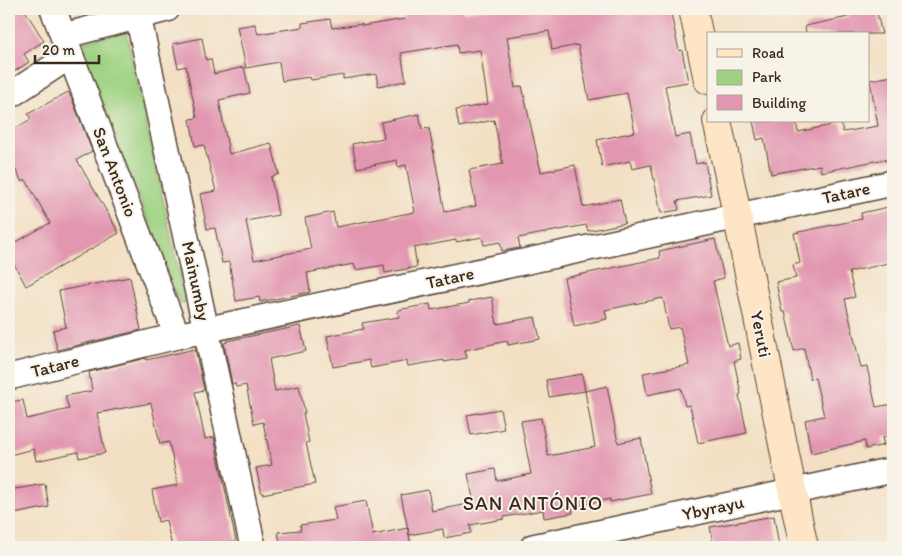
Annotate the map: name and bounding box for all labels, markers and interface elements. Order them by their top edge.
scale bar [35,32,99,64]
legend [707,32,870,122]
text: 20 m [42,41,76,59]
text: Road [752,44,785,62]
text: Park [752,68,782,86]
text: Building [752,94,806,112]
street label: San Antonio [88,124,142,220]
street label: Tatare [820,177,872,209]
street label: Mainumby [177,239,215,323]
street label: Tatare [424,262,476,294]
street label: Yeruti [746,309,776,359]
street label: Tatare [29,349,81,383]
district label: SAN ANTÓNIO [463,491,603,515]
street label: Ybyrayu [680,491,746,525]

